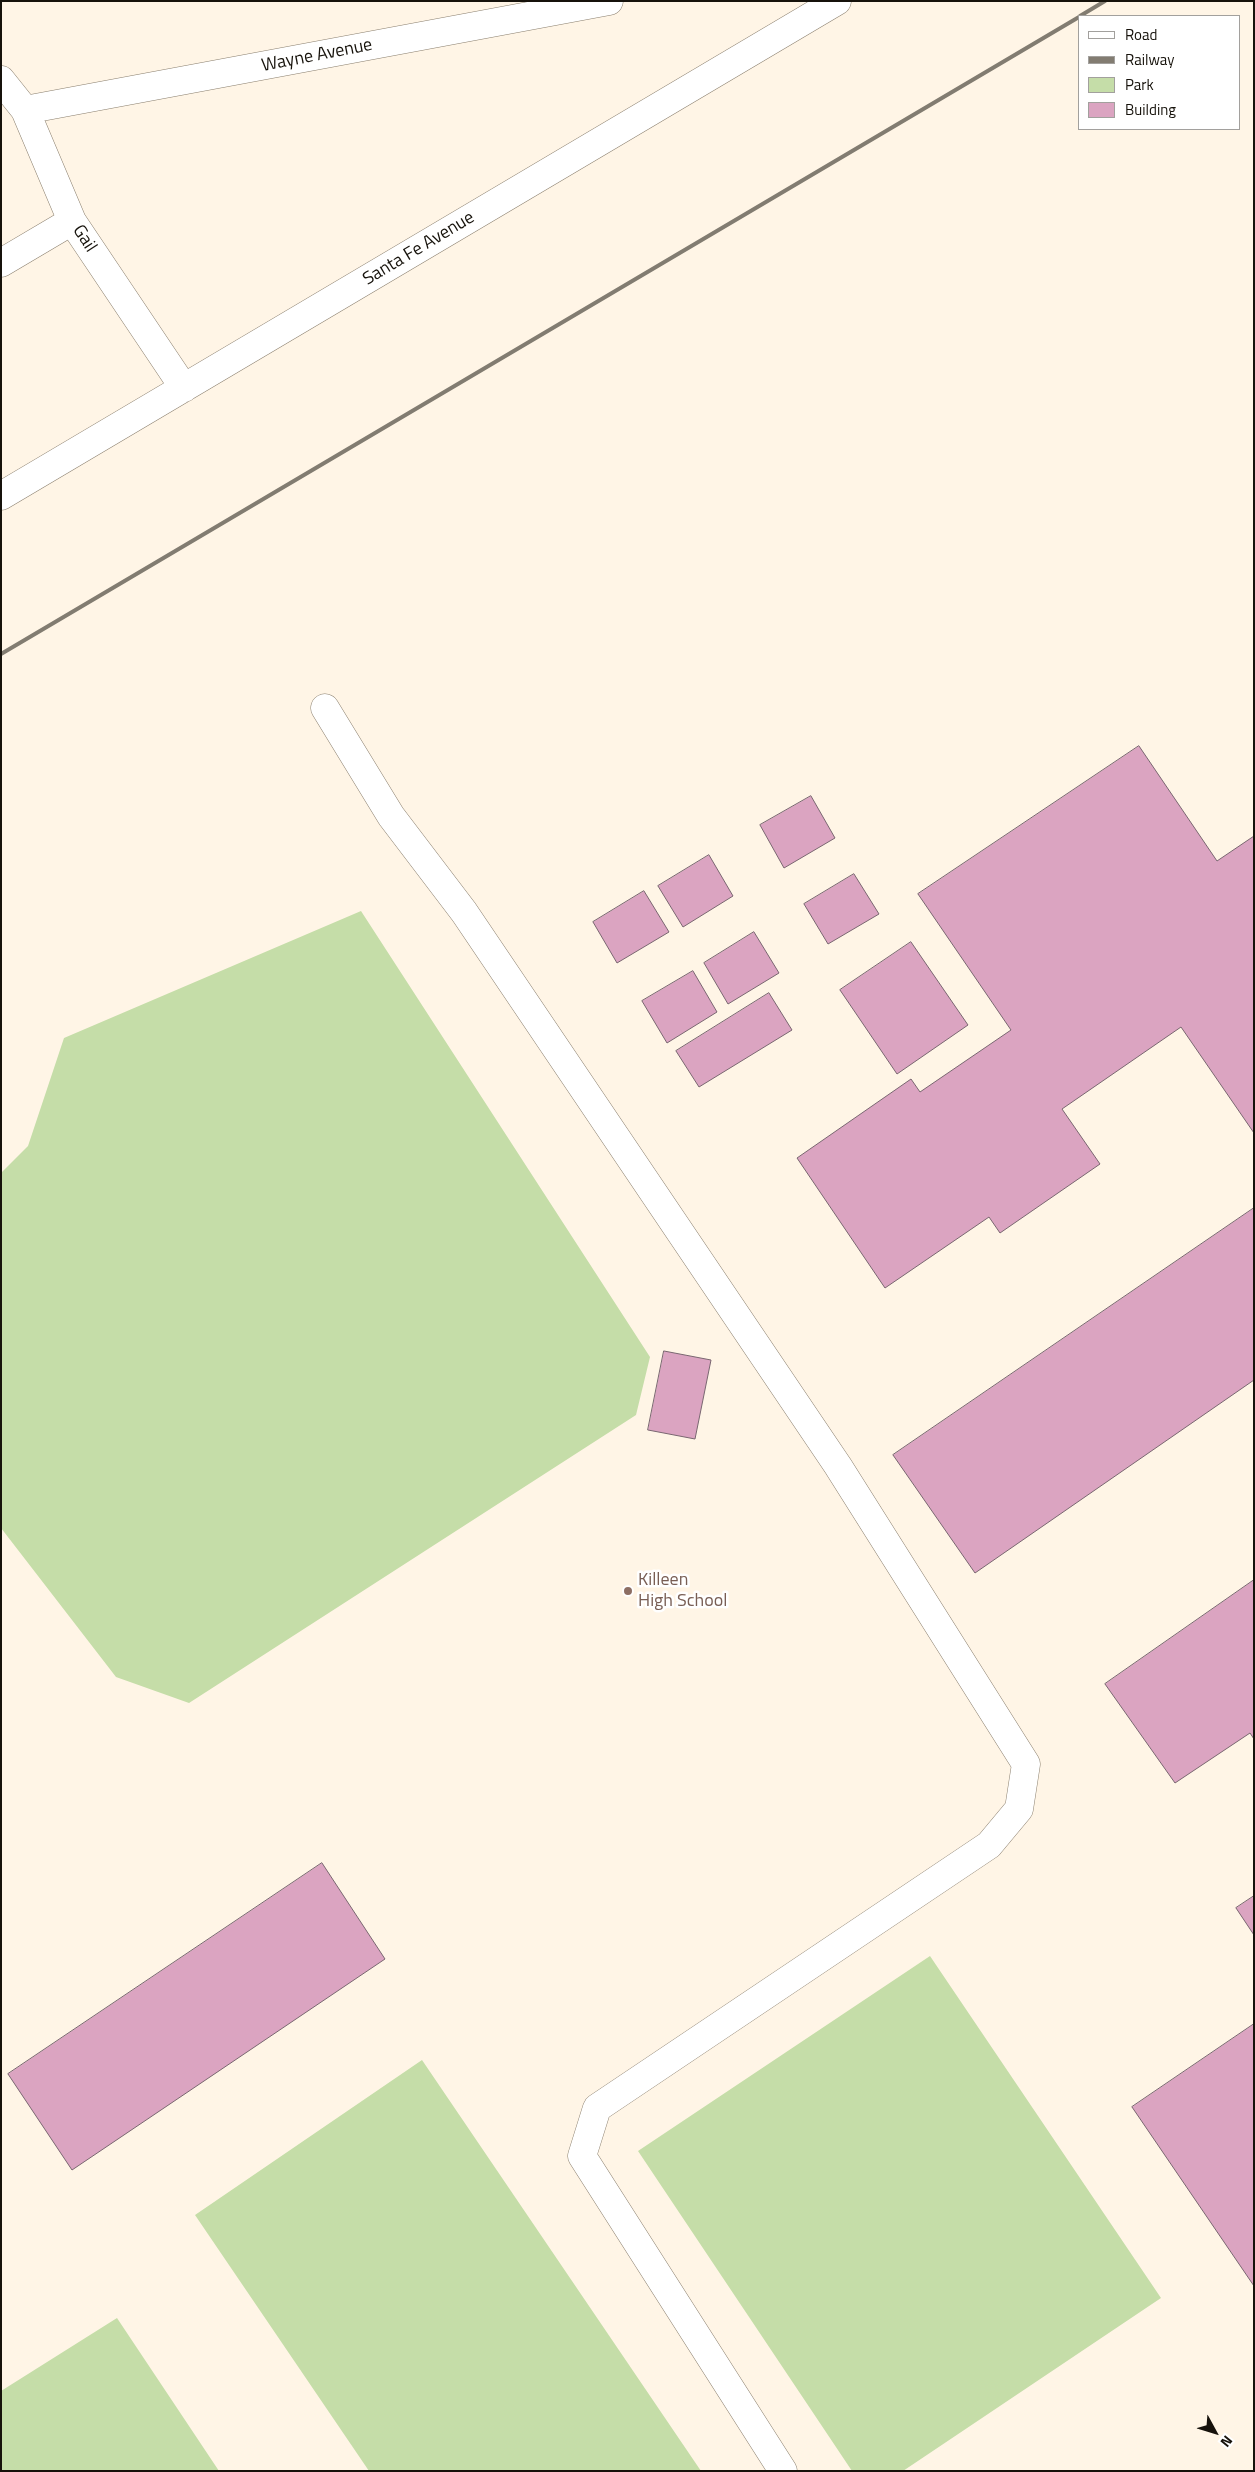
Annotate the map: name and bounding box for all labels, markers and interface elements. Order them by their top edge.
legend [1078,15,1240,130]
text: Road [1125,23,1157,46]
street label: Wayne Avenue [260,35,374,77]
text: Railway [1125,48,1175,71]
text: Park [1125,73,1154,96]
text: Building [1125,98,1176,121]
street label: Santa Fe Avenue [359,207,479,291]
street label: Gail [67,221,101,257]
place label: Killeen High School [638,1570,727,1612]
marker: Killeen High School [622,1585,634,1597]
north arrow [1190,2407,1240,2457]
text: N [1216,2431,1238,2452]

